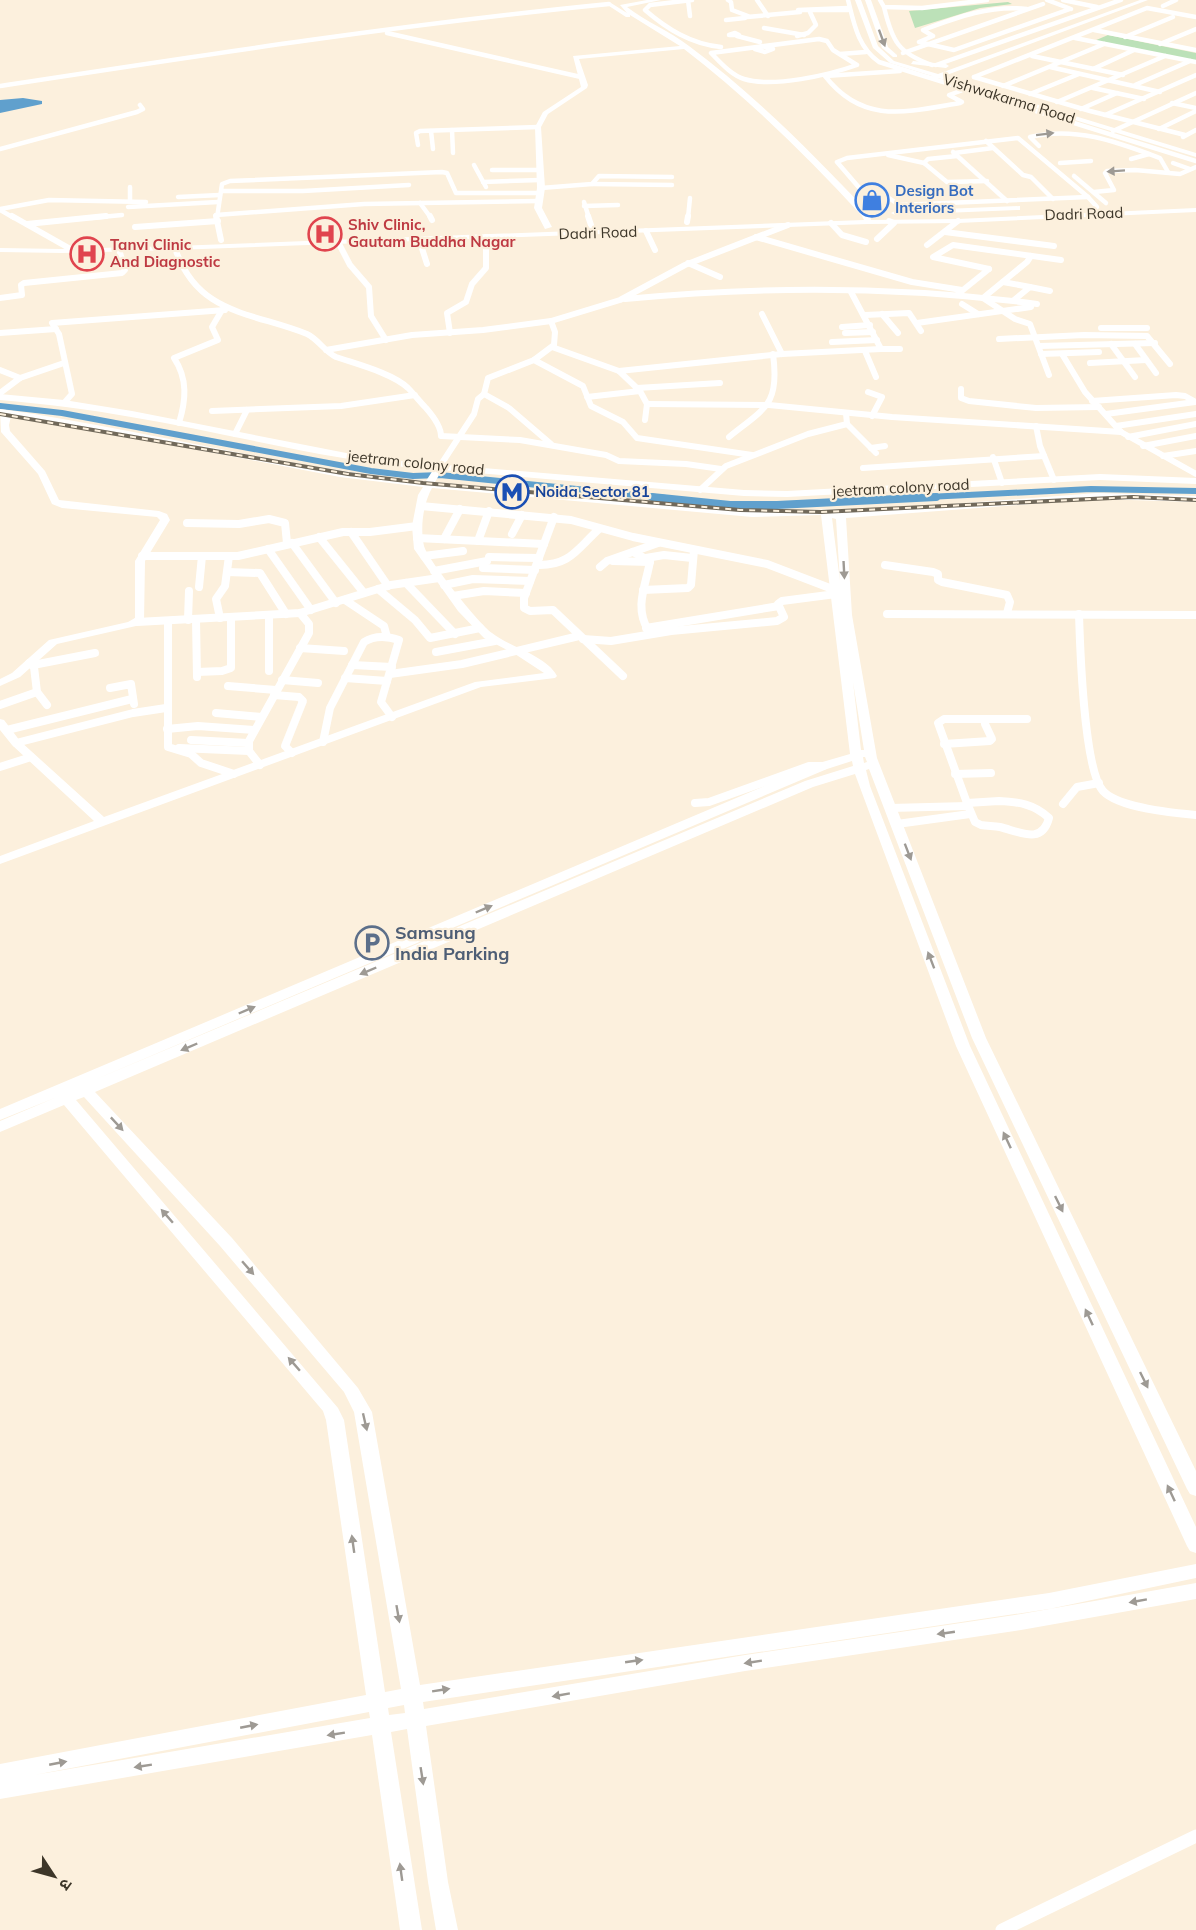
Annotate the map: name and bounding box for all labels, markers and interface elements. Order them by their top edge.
one-way arrow [877,29,887,47]
street label: Vishwakarma Road [941,69,1077,128]
one-way arrow [1036,130,1055,139]
one-way arrow [1106,166,1125,175]
place label: Design Bot Interiors [895,181,974,217]
shop icon: Design Bot Interiors [854,182,890,218]
street label: Dadri Road [1044,203,1124,224]
place label: Shiv Clinic, Gautam Buddha Nagar [348,215,516,251]
hospital icon: Shiv Clinic, Gautam Buddha Nagar [307,216,343,252]
street label: Dadri Road [558,222,638,243]
place label: Tanvi Clinic And Diagnostic [110,235,221,271]
hospital icon: Tanvi Clinic And Diagnostic [69,236,105,272]
street label: jeetram colony road [346,446,485,479]
metro station icon: Noida Sector 81 [494,474,530,510]
street label: jeetram colony road [831,474,970,501]
place label: Noida Sector 81 [535,482,650,501]
one-way arrow [840,561,849,580]
one-way arrow [903,843,913,861]
one-way arrow [476,905,493,914]
place label: Samsung India Parking [395,921,509,965]
parking icon: Samsung India Parking [354,925,390,961]
one-way arrow [925,951,935,969]
one-way arrow [359,966,377,976]
one-way arrow [238,1005,256,1015]
one-way arrow [180,1043,198,1052]
one-way arrow [109,1117,123,1131]
one-way arrow [1002,1130,1012,1148]
one-way arrow [1055,1195,1064,1212]
one-way arrow [161,1209,174,1224]
one-way arrow [241,1260,254,1275]
one-way arrow [1085,1308,1094,1325]
one-way arrow [288,1357,301,1372]
one-way arrow [1139,1371,1148,1388]
one-way arrow [361,1413,371,1431]
one-way arrow [1167,1485,1176,1502]
one-way arrow [349,1534,358,1553]
one-way arrow [1129,1597,1148,1606]
one-way arrow [394,1605,403,1624]
one-way arrow [936,1628,955,1637]
one-way arrow [624,1657,643,1666]
one-way arrow [744,1658,763,1667]
one-way arrow [431,1686,450,1695]
one-way arrow [551,1691,570,1700]
one-way arrow [240,1721,259,1730]
one-way arrow [326,1729,345,1738]
one-way arrow [48,1758,67,1767]
one-way arrow [134,1762,153,1771]
one-way arrow [418,1767,427,1786]
north arrow [24,1846,84,1906]
one-way arrow [396,1863,406,1882]
text: उ [55,1875,77,1895]

